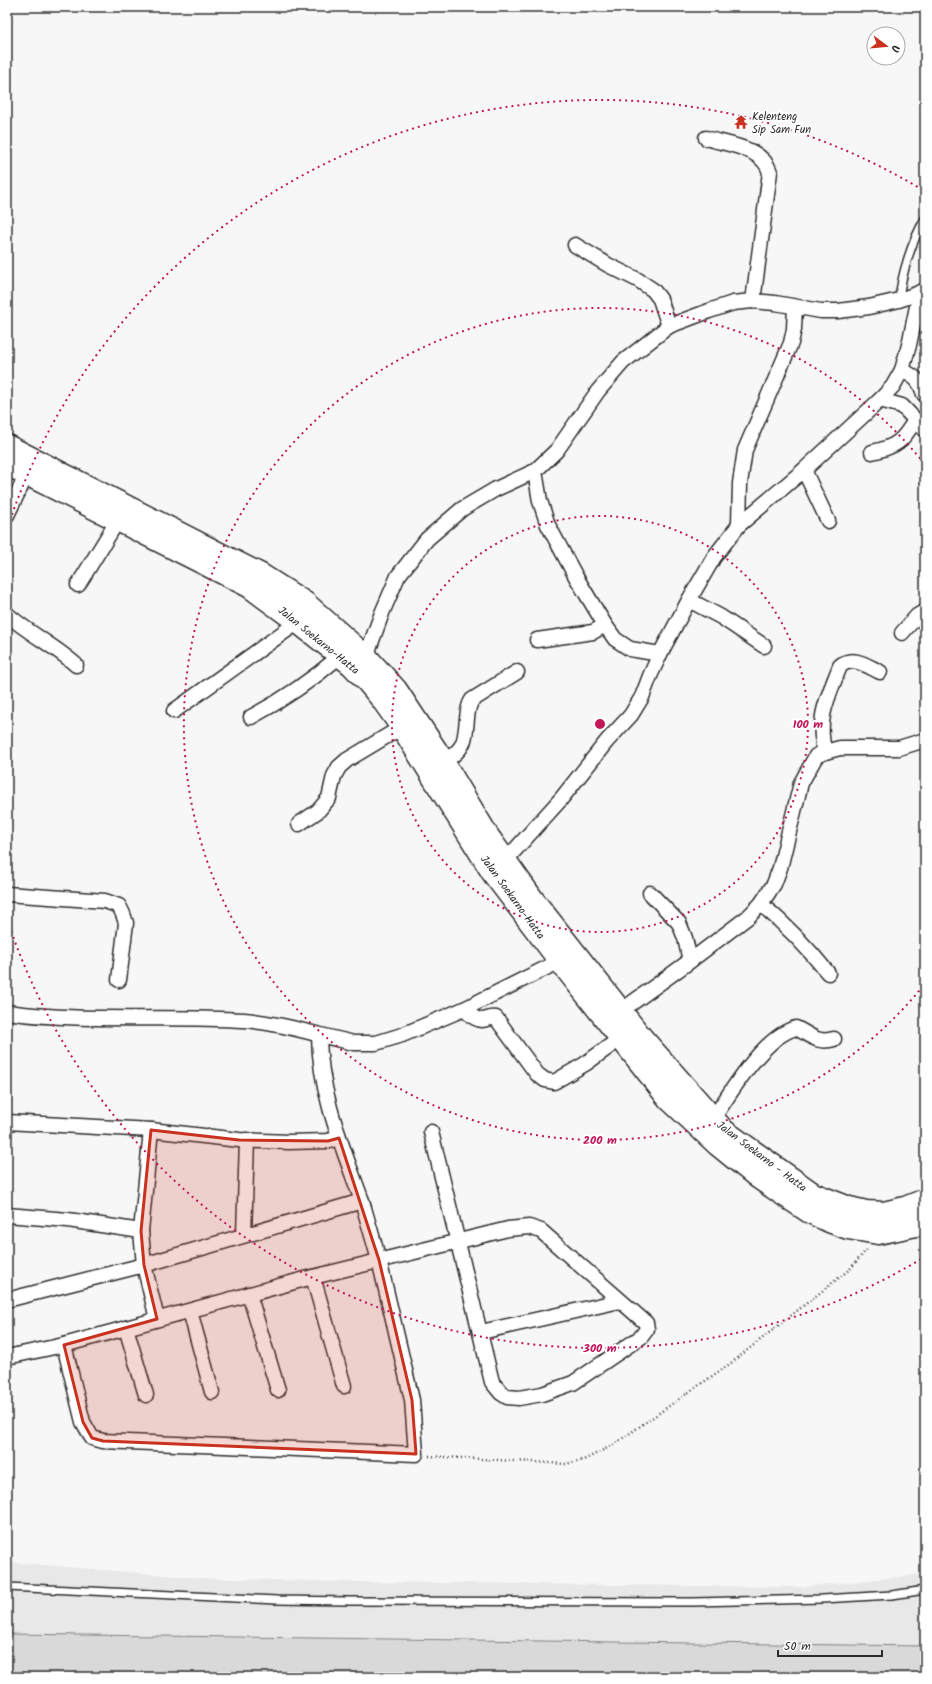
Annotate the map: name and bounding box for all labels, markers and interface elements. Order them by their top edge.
north arrow [866,26,906,66]
text: U [885,43,904,55]
place label: Kelenteng Sip Sam Fun [752,108,811,139]
temple icon: Kelenteng Sip Sam Fun [733,114,749,130]
street label: Jalan Soekarno-Hatta [274,602,363,679]
text: 100 m [793,715,823,734]
centre of rings [593,717,607,731]
street label: Jalan Soekarno-Hatta [475,852,549,943]
street label: Jalan Soekarno - Hatta [712,1117,810,1197]
text: 200 m [583,1131,617,1150]
text: 300 m [582,1339,617,1358]
scale bar [778,1632,882,1658]
text: 50 m [784,1637,811,1656]

